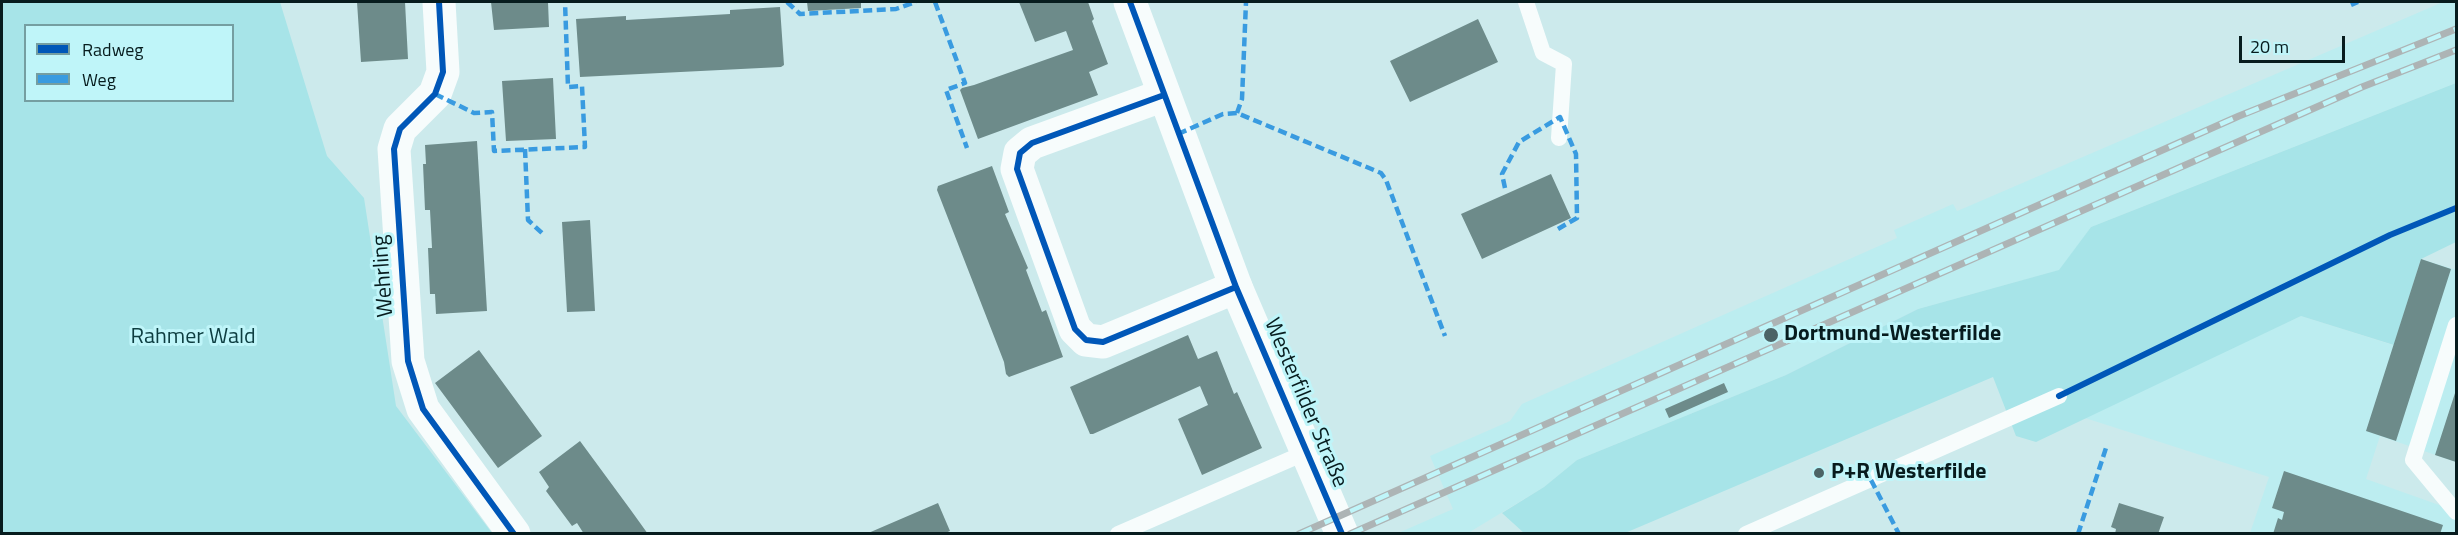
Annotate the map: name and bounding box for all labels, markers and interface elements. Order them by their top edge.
legend [24,24,234,102]
scale bar [2242,24,2348,62]
text: 20 m [2250,33,2289,60]
text: Radweg [82,36,144,63]
text: Weg [82,66,116,93]
street label: Wehrling [368,234,400,318]
street label: Westerfilder Straße [1257,315,1353,491]
place label: Dortmund-Westerfilde [1784,322,2001,348]
park label: Rahmer Wald [130,325,256,351]
marker: Dortmund-Westerfilde [1762,326,1780,344]
place label: P+R Westerfilde [1831,460,1987,486]
marker: P+R Westerfilde [1812,466,1826,480]

